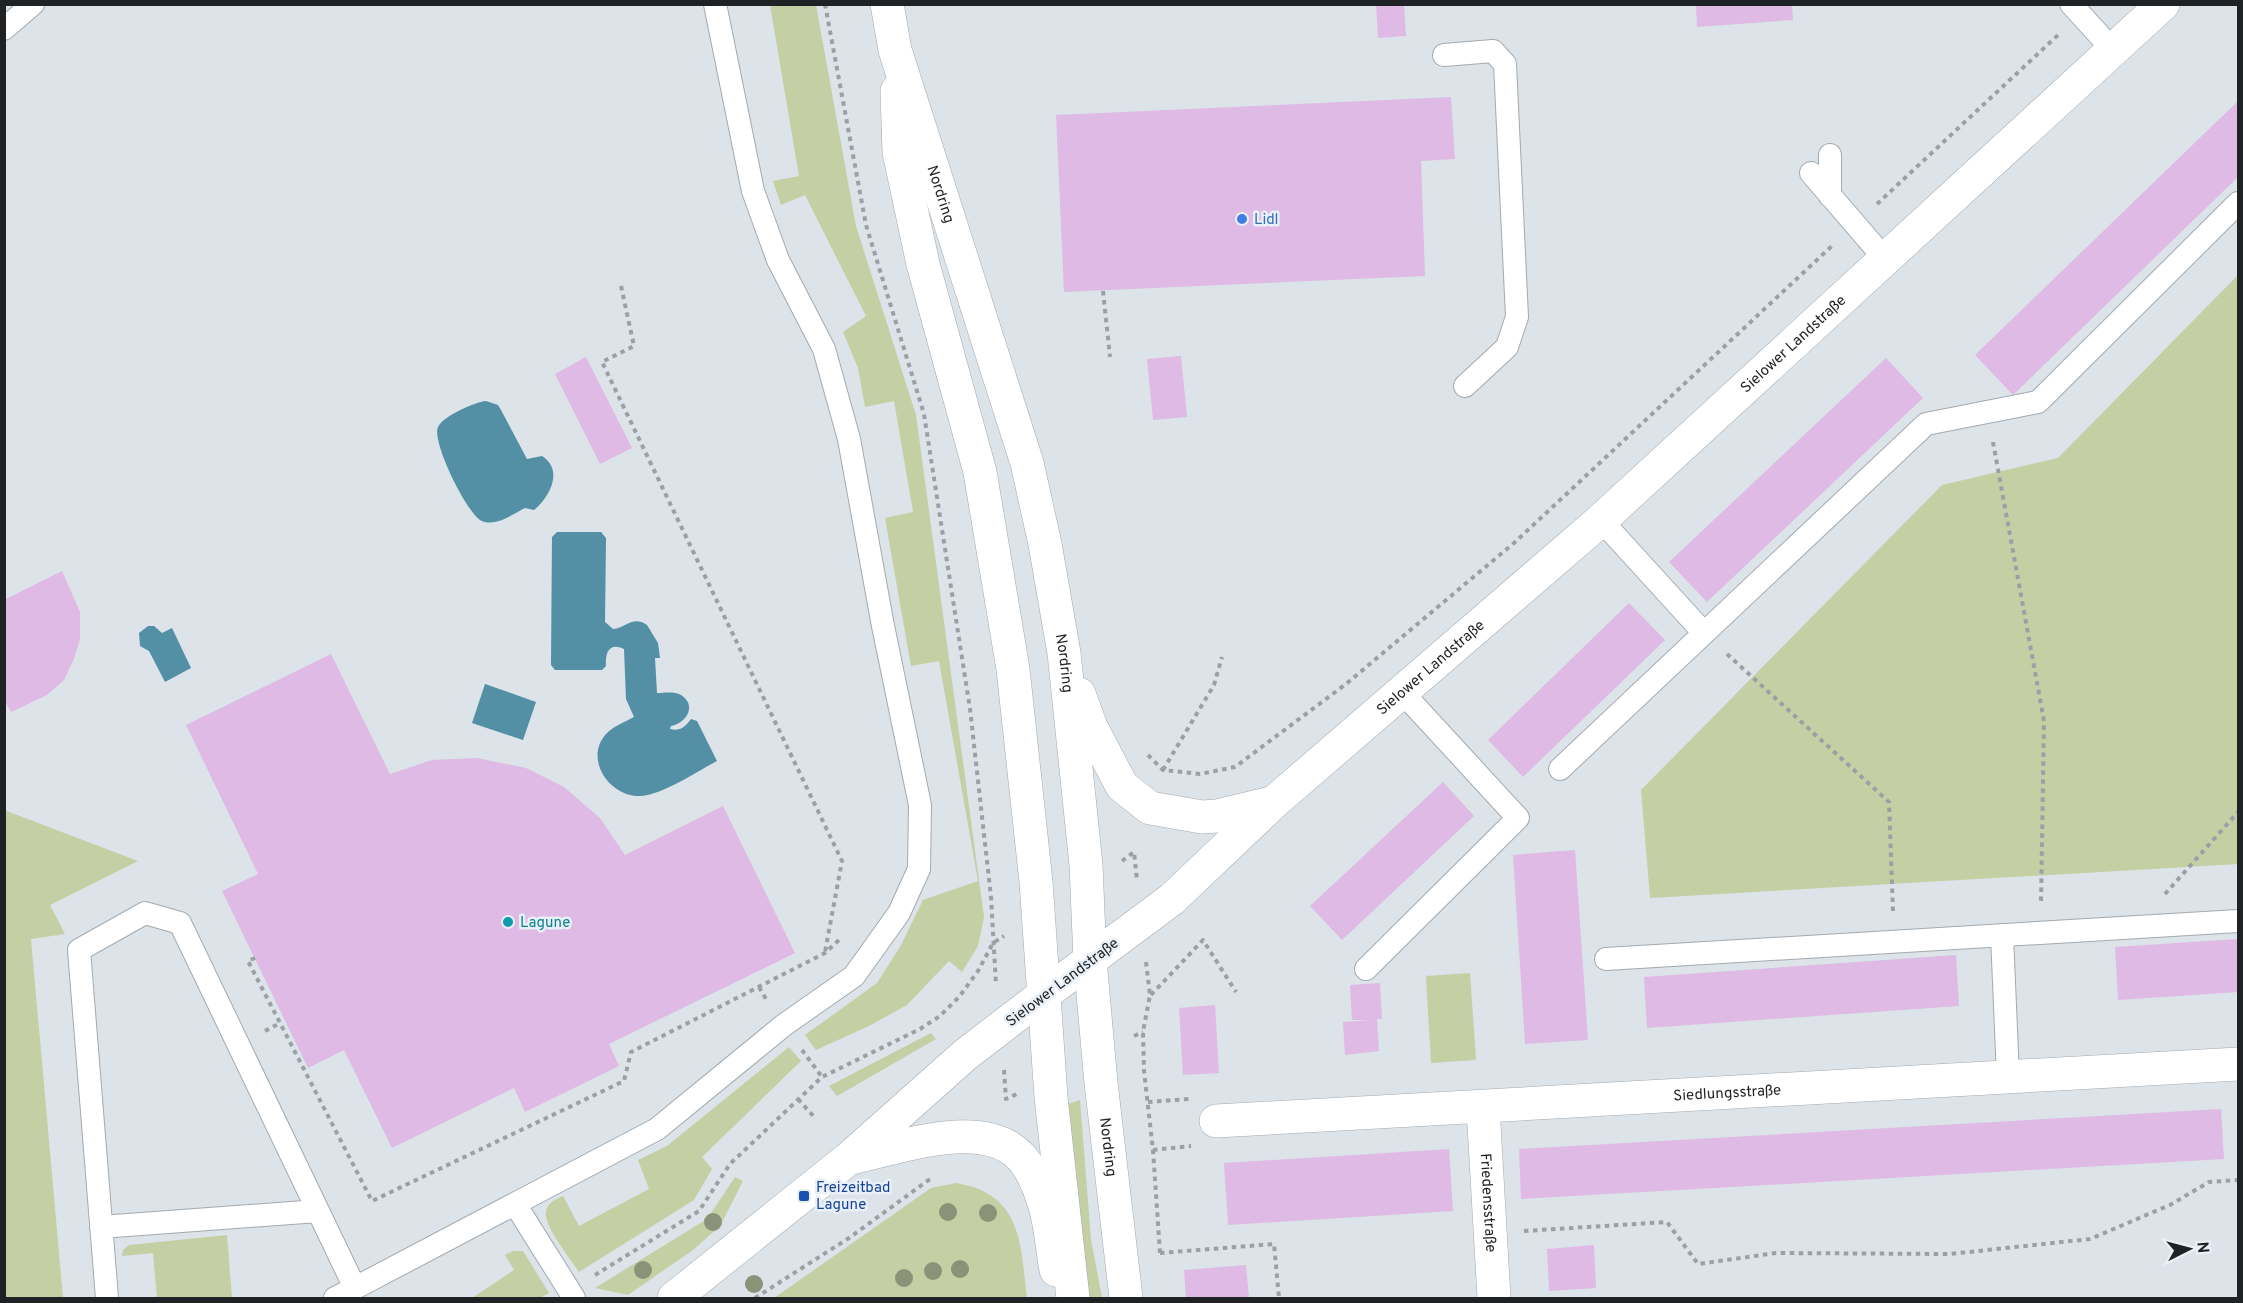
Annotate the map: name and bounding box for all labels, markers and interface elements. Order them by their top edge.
street label: Nordring [922,163,958,226]
place label: Lidl [1254,211,1279,230]
marker: Lidl [1235,212,1249,226]
street label: Sielower Landstraße [1737,292,1851,398]
street label: Sielower Landstraße [1373,617,1489,720]
street label: Nordring [1050,632,1076,694]
place label: Lagune [520,914,570,933]
marker: Lagune [501,915,515,929]
street label: Sielower Landstraße [1003,935,1123,1032]
street label: Siedlungsstraße [1673,1081,1782,1106]
street label: Nordring [1094,1116,1120,1178]
street label: Friedensstraße [1475,1153,1499,1253]
place label: Freizeitbad Lagune [816,1179,891,1215]
marker: Freizeitbad Lagune [797,1189,811,1203]
north arrow [2159,1219,2219,1279]
text: N [2191,1241,2212,1254]

